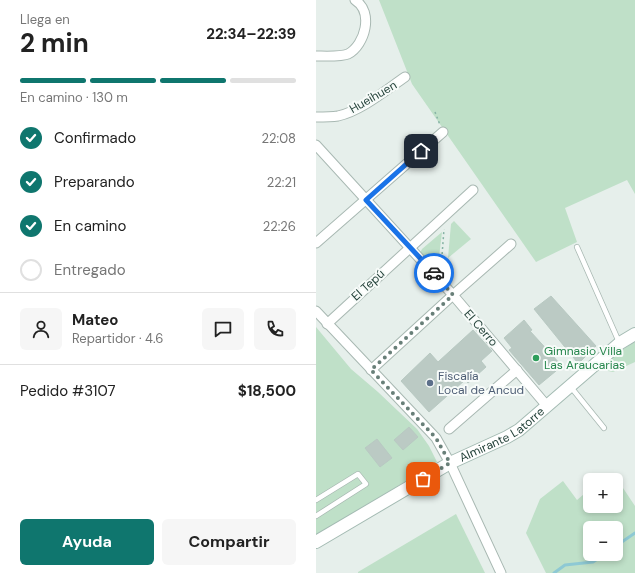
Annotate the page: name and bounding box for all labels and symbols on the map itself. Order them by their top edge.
street label: Hueihuen [346,77,400,117]
pin [404,134,438,168]
courier [414,253,454,293]
street label: El Tepú [348,266,388,304]
street label: El Cerro [461,306,501,350]
place label: Gimnasio Villa Las Araucarias [544,343,625,373]
marker: Gimnasio Villa Las Araucarias [531,353,541,363]
place label: Fiscalía Local de Ancud [438,368,524,398]
marker: Fiscalía Local de Ancud [425,378,435,388]
street label: Almirante Latorre [457,403,548,466]
pin [406,462,440,496]

